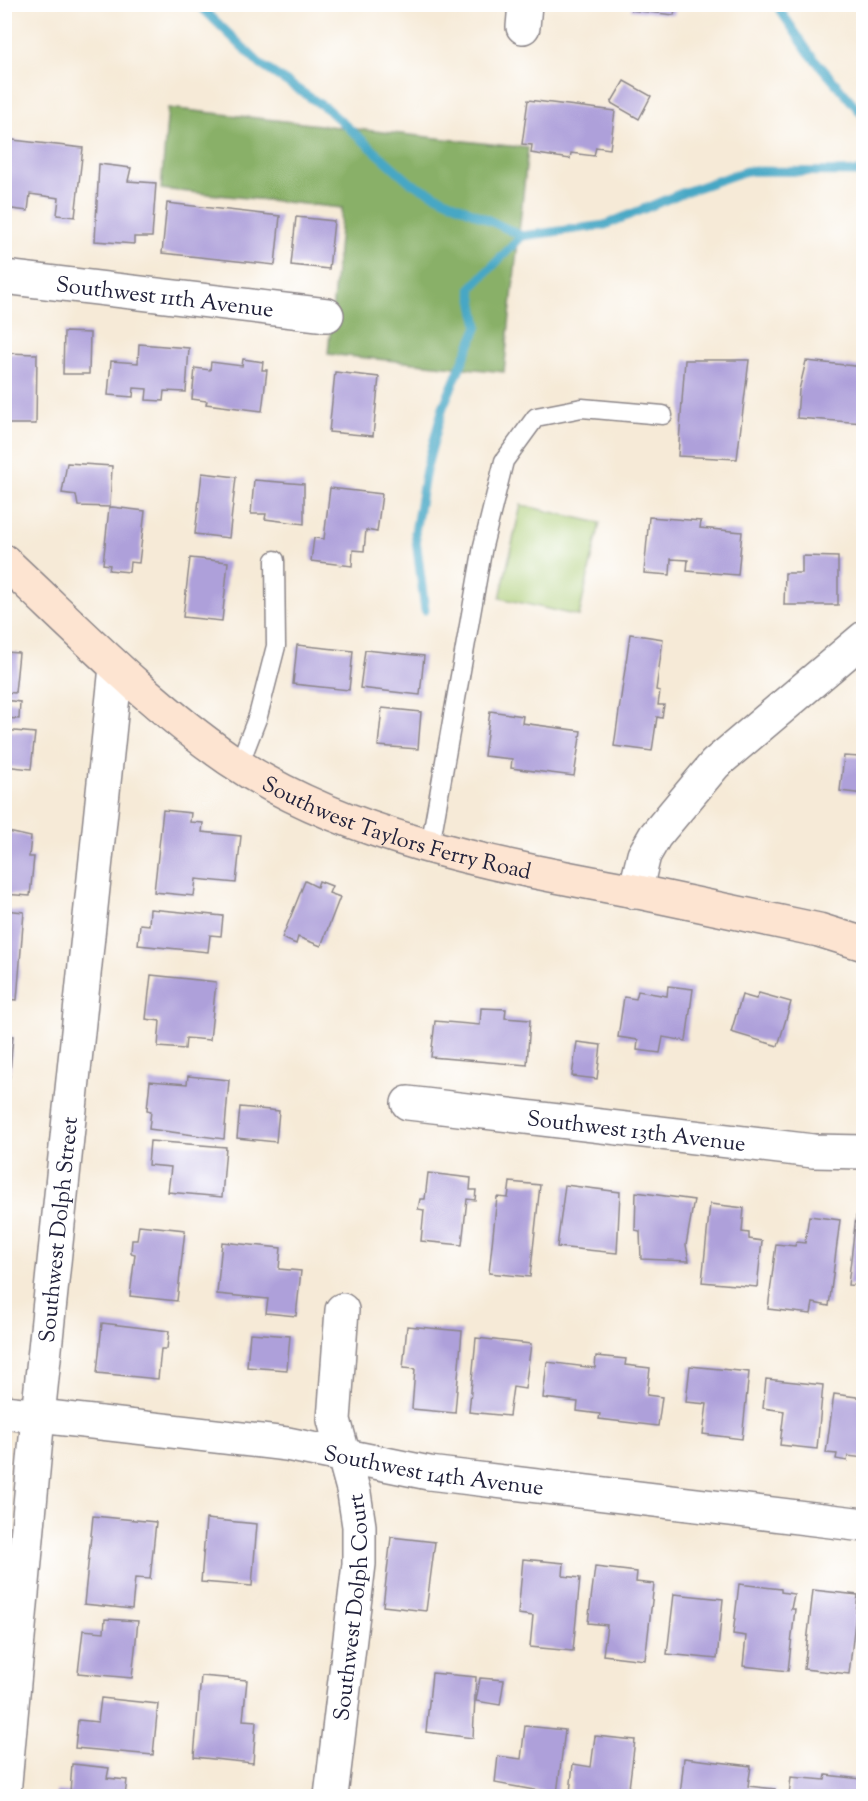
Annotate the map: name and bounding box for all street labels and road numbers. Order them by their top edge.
street label: Southwest 11th Avenue [54,270,275,328]
street label: Southwest Taylors Ferry Road [255,770,534,890]
street label: Southwest 13th Avenue [525,1104,747,1162]
street label: Southwest Dolph Street [33,1115,88,1344]
street label: Southwest 14th Avenue [321,1439,545,1506]
street label: Southwest Dolph Court [327,1491,378,1723]

